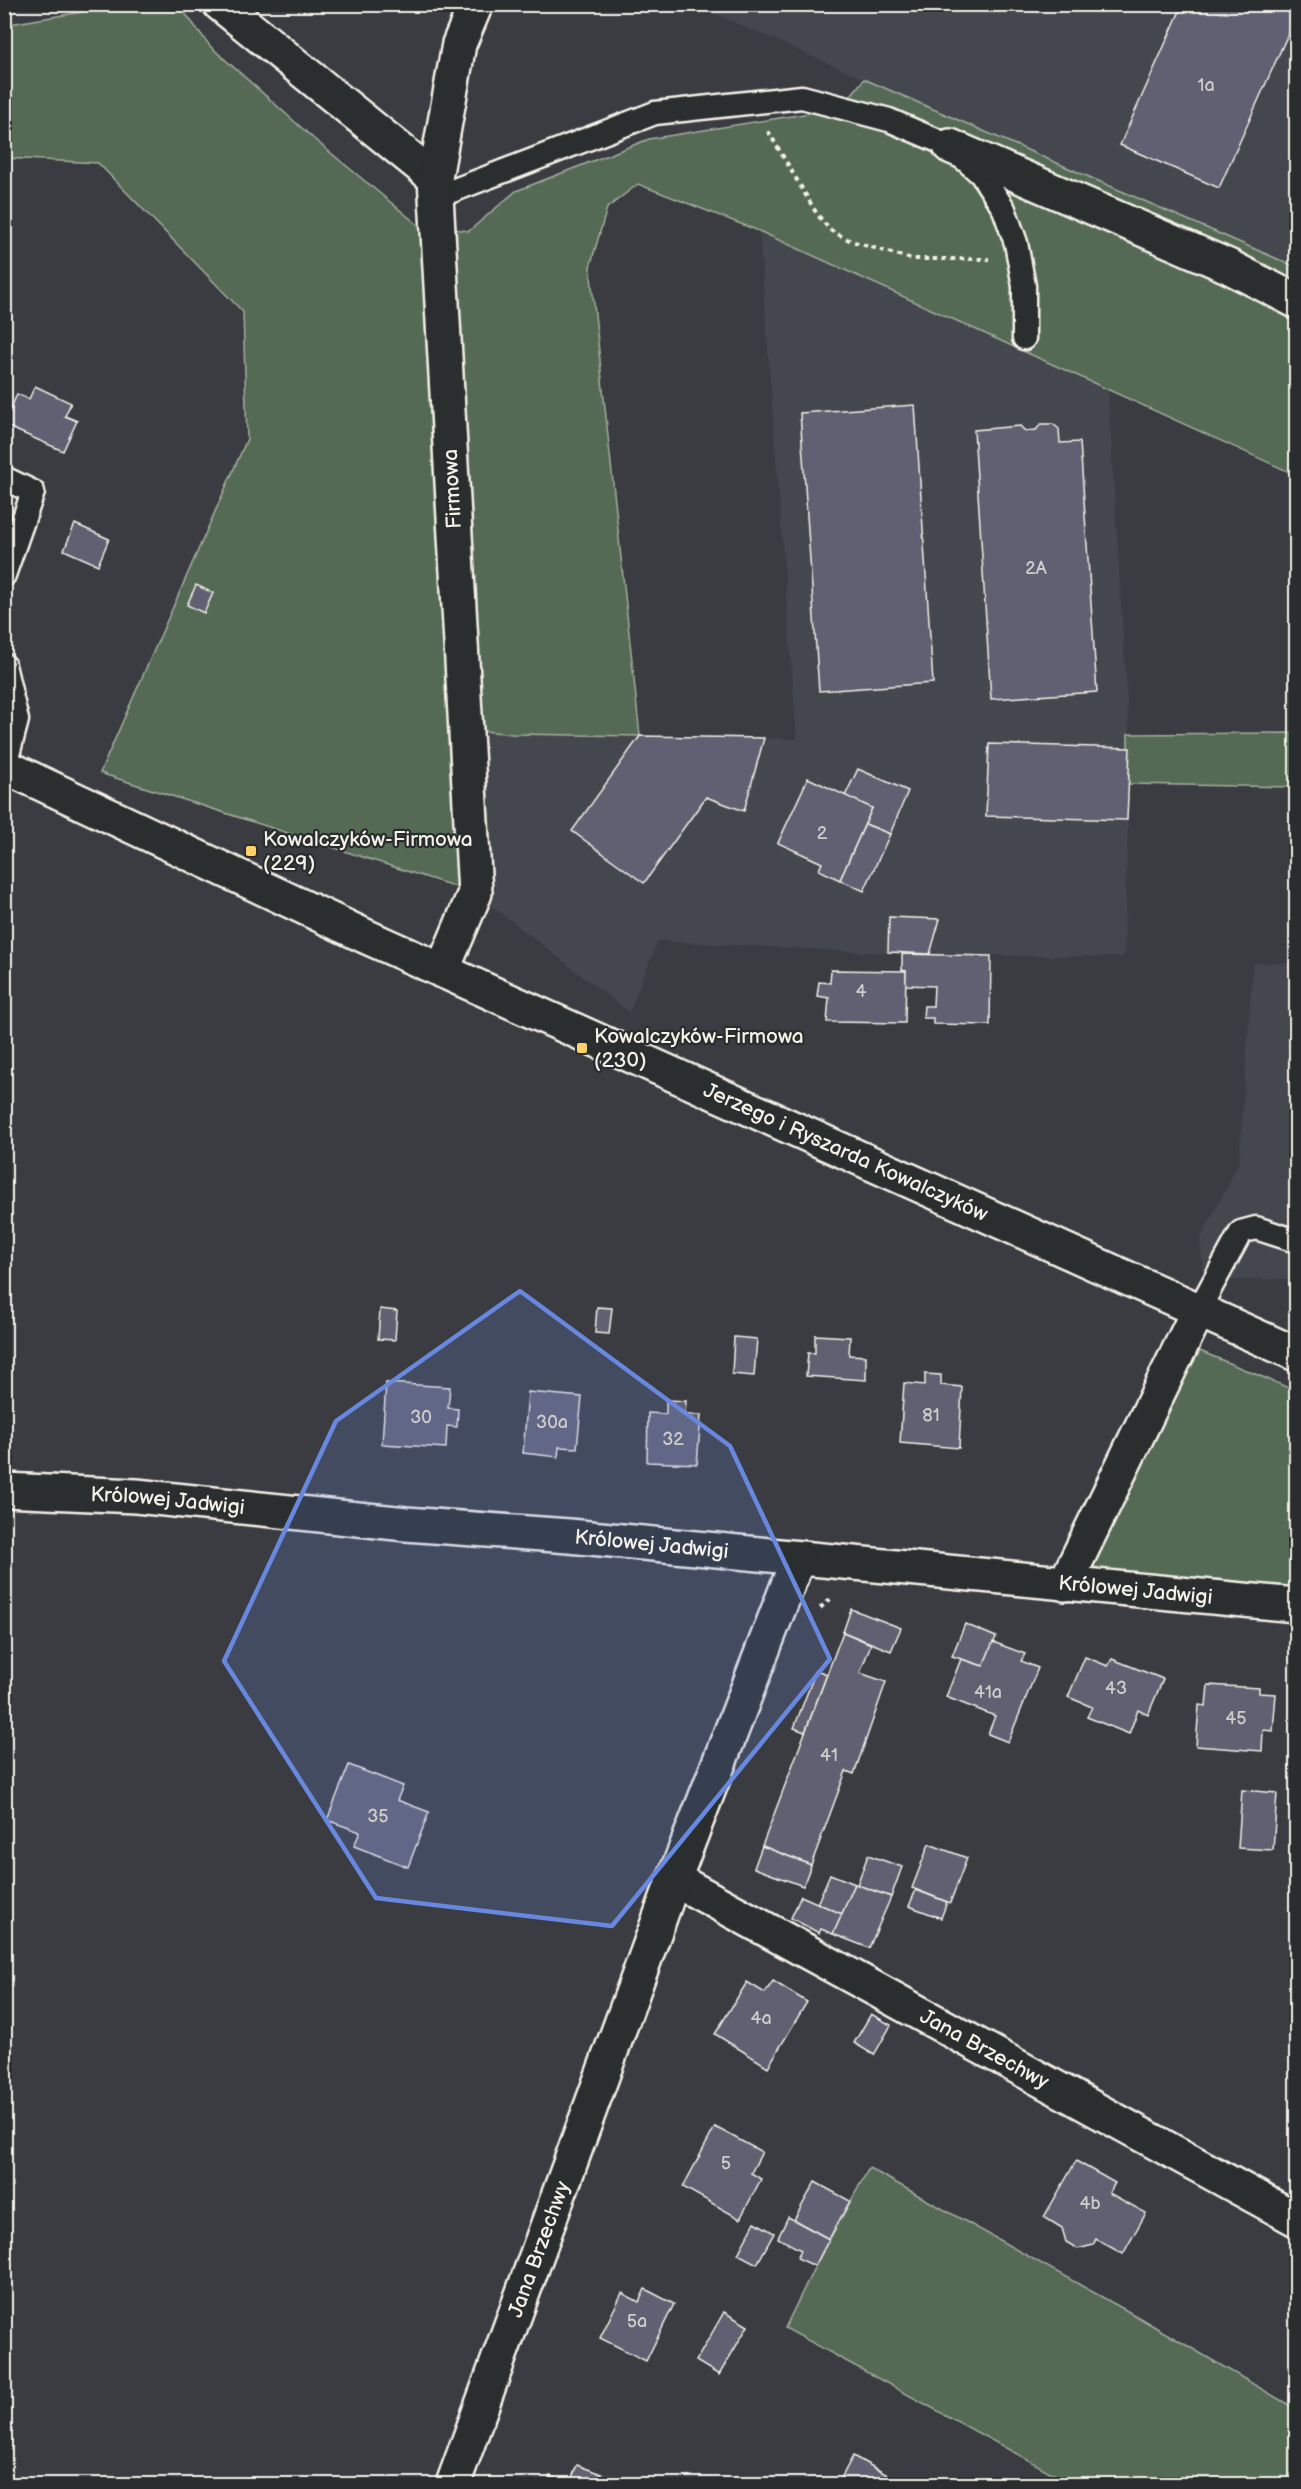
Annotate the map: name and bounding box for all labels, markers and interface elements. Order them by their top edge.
house number: 1a [1197,75,1215,96]
street label: Firmowa [438,448,467,530]
house number: 2A [1025,558,1047,579]
house number: 2 [817,823,828,844]
place label: Kowalczyków-Firmowa (229) [263,827,473,876]
marker: Kowalczyków-Firmowa (229) [244,844,258,858]
house number: 4 [856,981,867,1002]
place label: Kowalczyków-Firmowa (230) [594,1024,804,1073]
marker: Kowalczyków-Firmowa (230) [575,1041,589,1055]
street label: Jerzego i Ryszarda Kowalczyków [699,1078,992,1227]
house number: 81 [922,1405,940,1426]
house number: 30 [410,1407,432,1428]
house number: 30a [536,1412,568,1433]
house number: 32 [662,1429,684,1450]
street label: Królowej Jadwigi [90,1482,246,1520]
street label: Królowej Jadwigi [573,1525,730,1564]
street label: Królowej Jadwigi [1057,1571,1214,1610]
house number: 43 [1105,1678,1127,1699]
house number: 41a [974,1682,1002,1703]
house number: 45 [1225,1708,1247,1729]
house number: 41 [820,1745,838,1766]
house number: 35 [367,1806,389,1827]
street label: Jana Brzechwy [916,2004,1054,2095]
house number: 4a [750,2008,772,2029]
house number: 5 [721,2153,731,2174]
street label: Jana Brzechwy [503,2177,576,2321]
house number: 4b [1079,2193,1101,2214]
house number: 5a [627,2311,647,2332]

